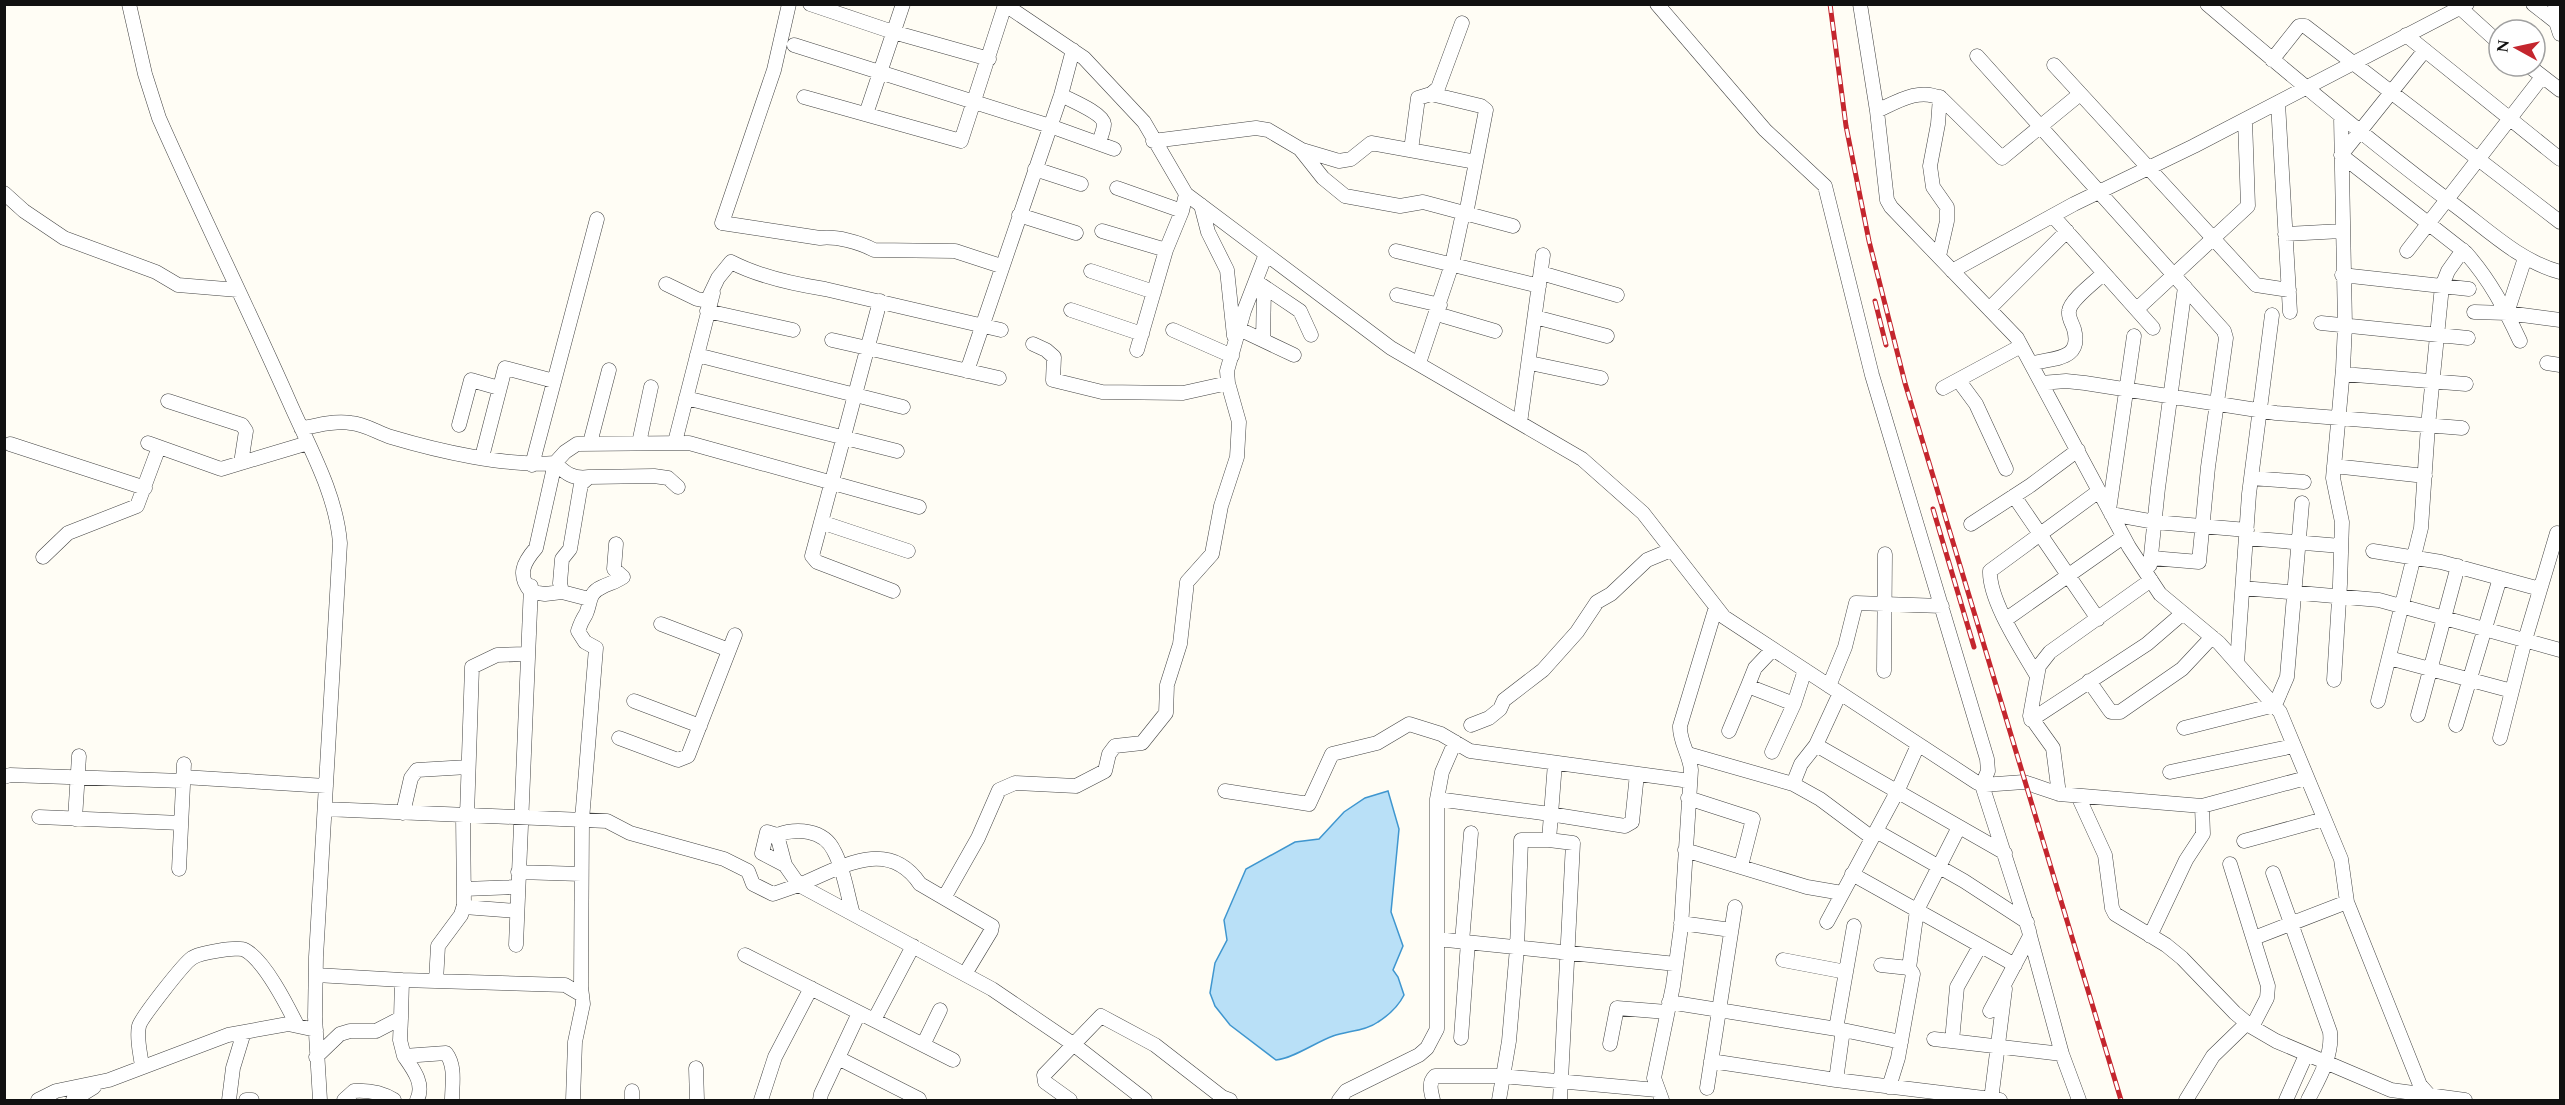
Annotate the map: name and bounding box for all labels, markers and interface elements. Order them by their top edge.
north arrow [2487,18,2547,78]
text: N [2490,38,2516,54]

